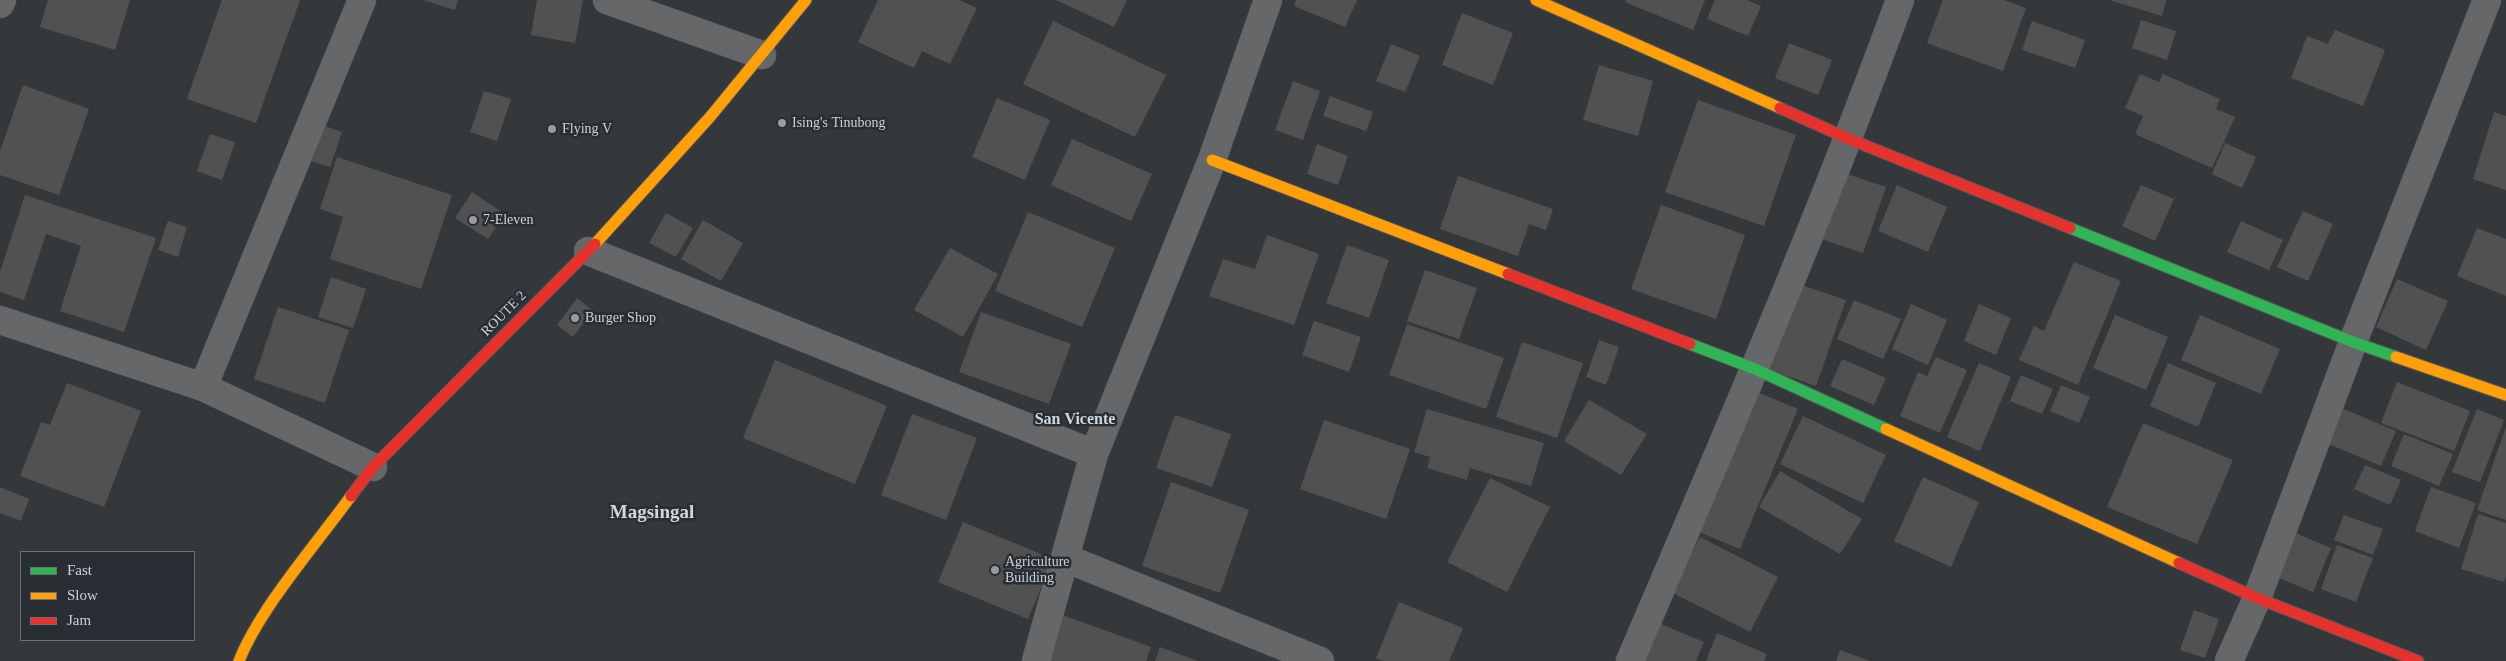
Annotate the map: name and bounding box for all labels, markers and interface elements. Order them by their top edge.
place label: Ising's Tinubong [792,115,885,131]
marker: Ising's Tinubong [776,117,788,129]
place label: Flying V [562,121,612,137]
marker: Flying V [546,123,558,135]
place label: 7-Eleven [483,212,534,228]
marker: 7-Eleven [467,214,479,226]
street label: ROUTE 2 [478,288,530,340]
place label: Burger Shop [585,310,656,326]
marker: Burger Shop [569,312,581,324]
district label: San Vicente [1035,410,1115,430]
district label: Magsingal [610,502,694,524]
legend [20,551,195,641]
place label: Agriculture Building [1005,554,1070,586]
text: Fast [67,562,92,578]
marker: Agriculture Building [989,564,1001,576]
text: Slow [67,587,98,603]
text: Jam [67,612,91,628]

